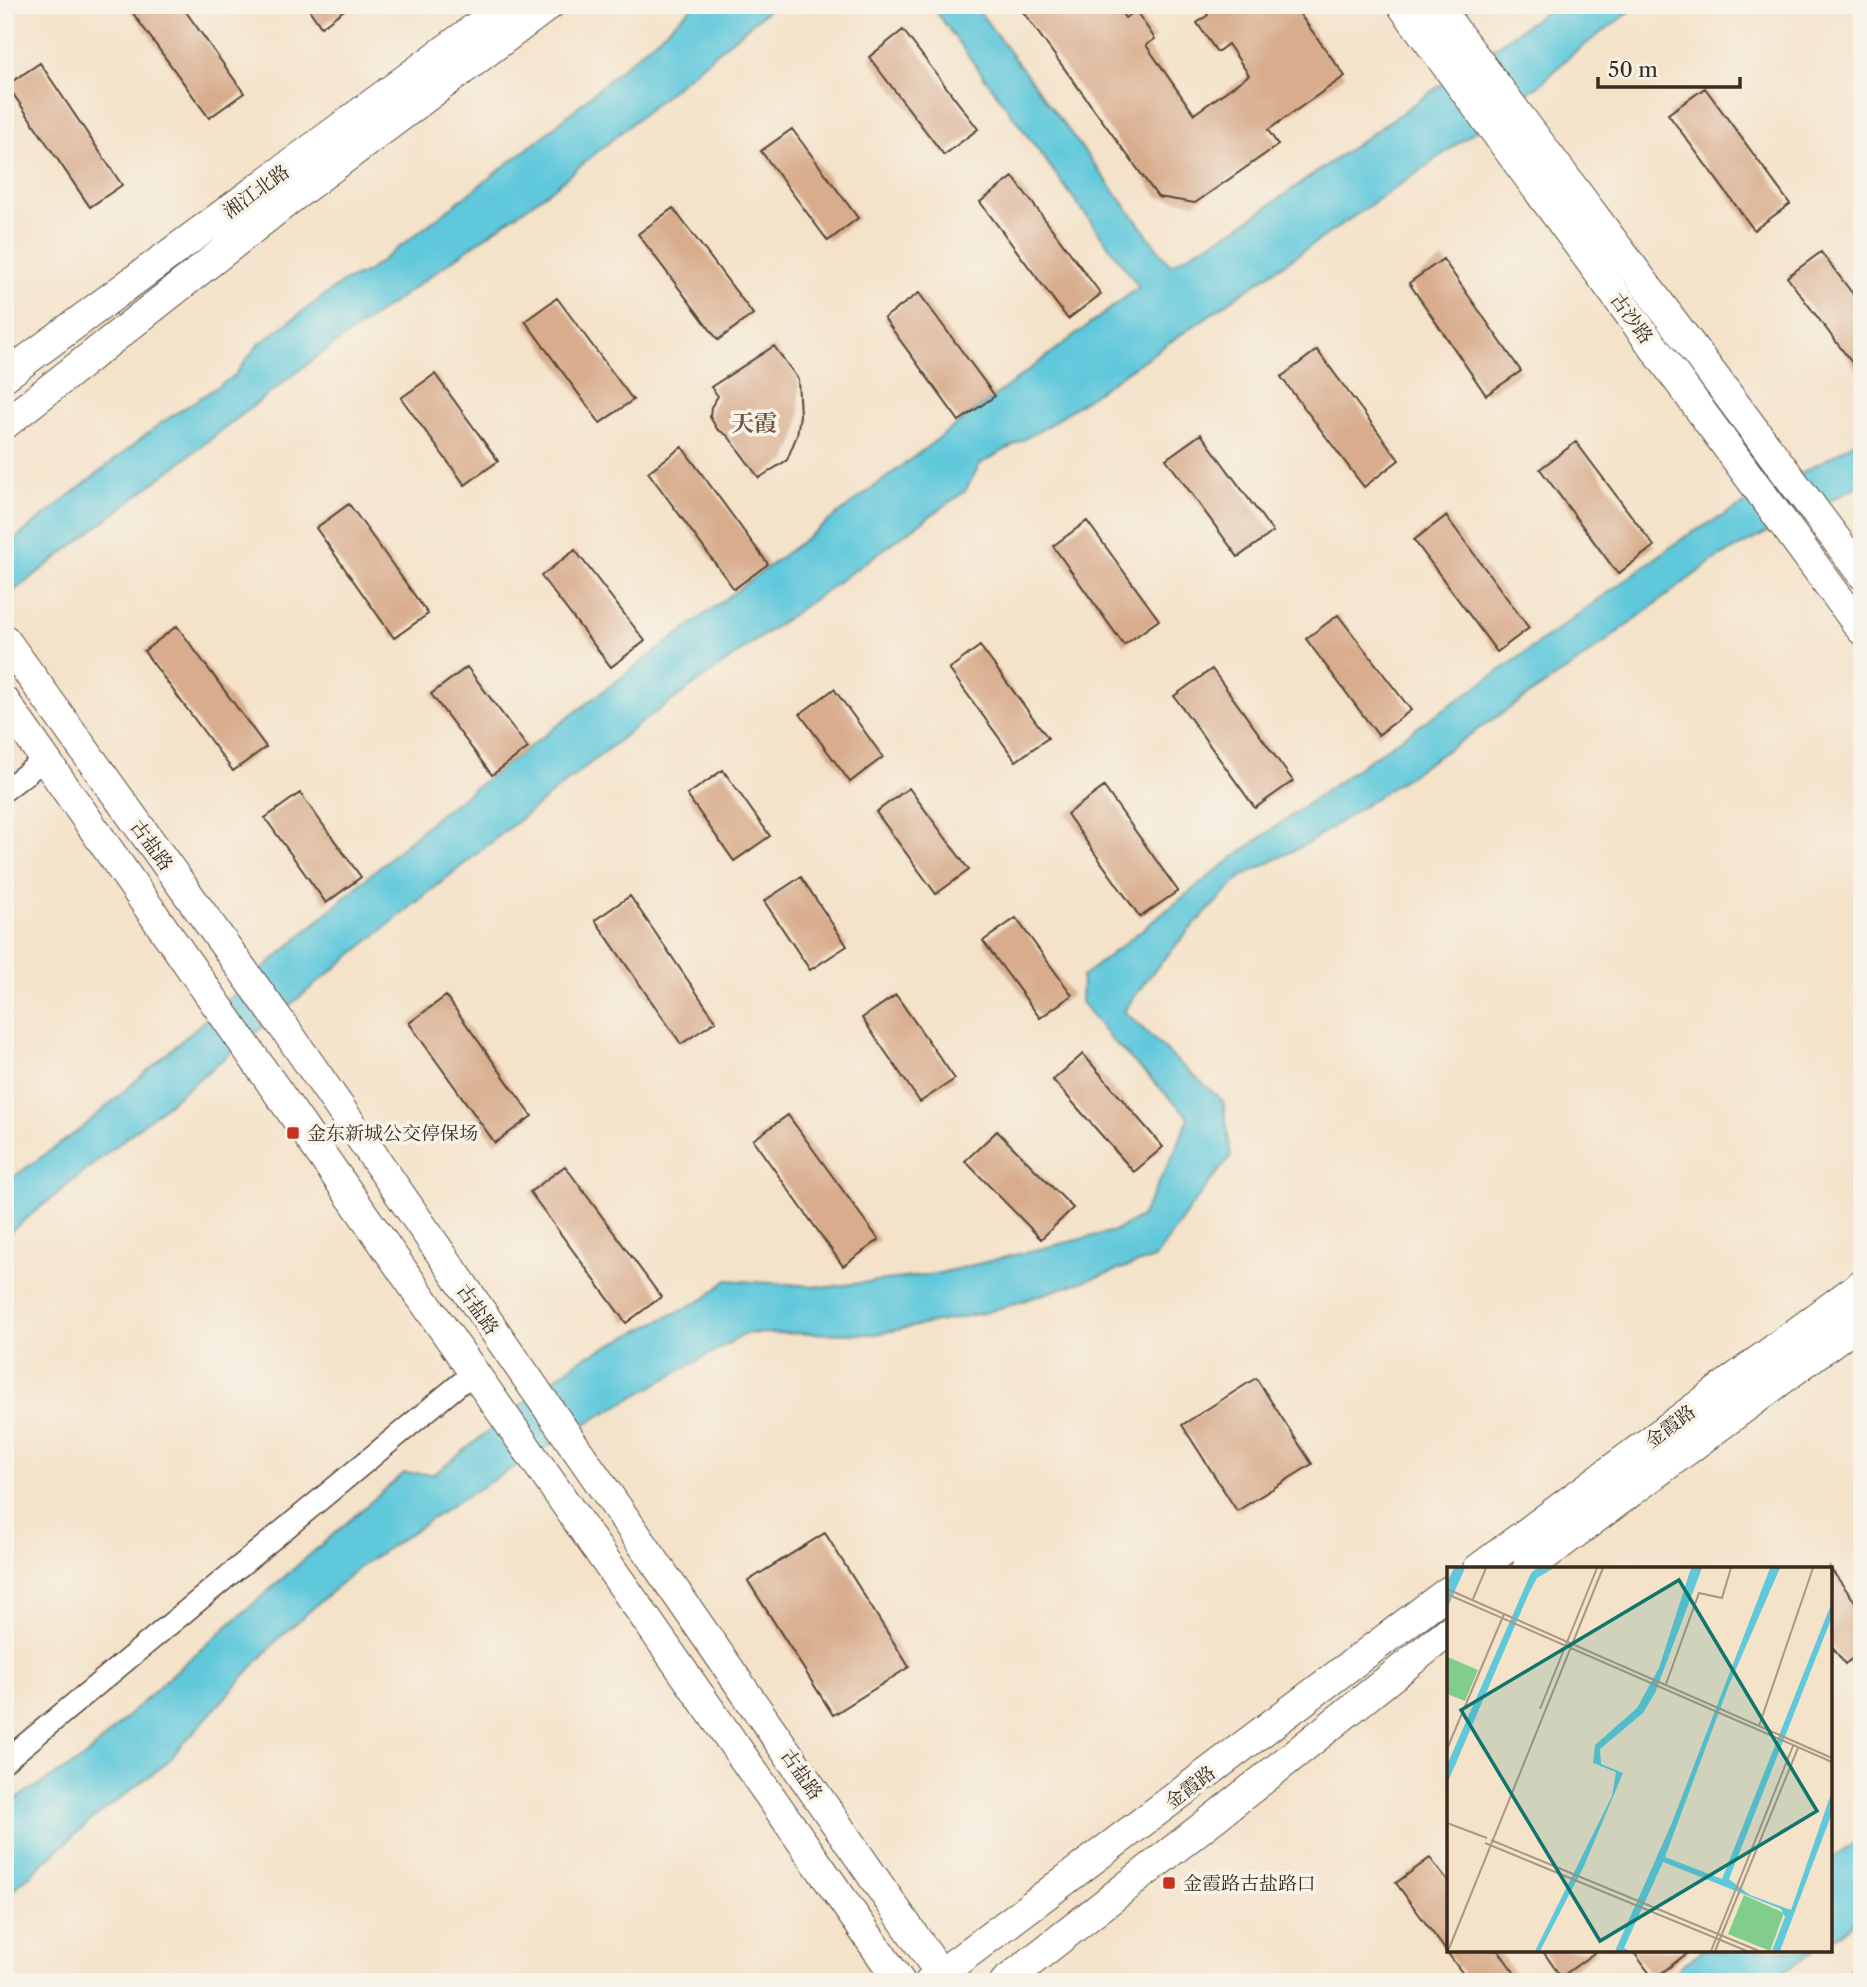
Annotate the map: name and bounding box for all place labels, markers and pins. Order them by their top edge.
place label: 金东新城公交停保场 [307,1122,478,1145]
marker: 金东新城公交停保场 [285,1125,301,1141]
place label: 金霞路古盐路口 [1183,1872,1316,1895]
marker: 金霞路古盐路口 [1161,1875,1177,1891]

